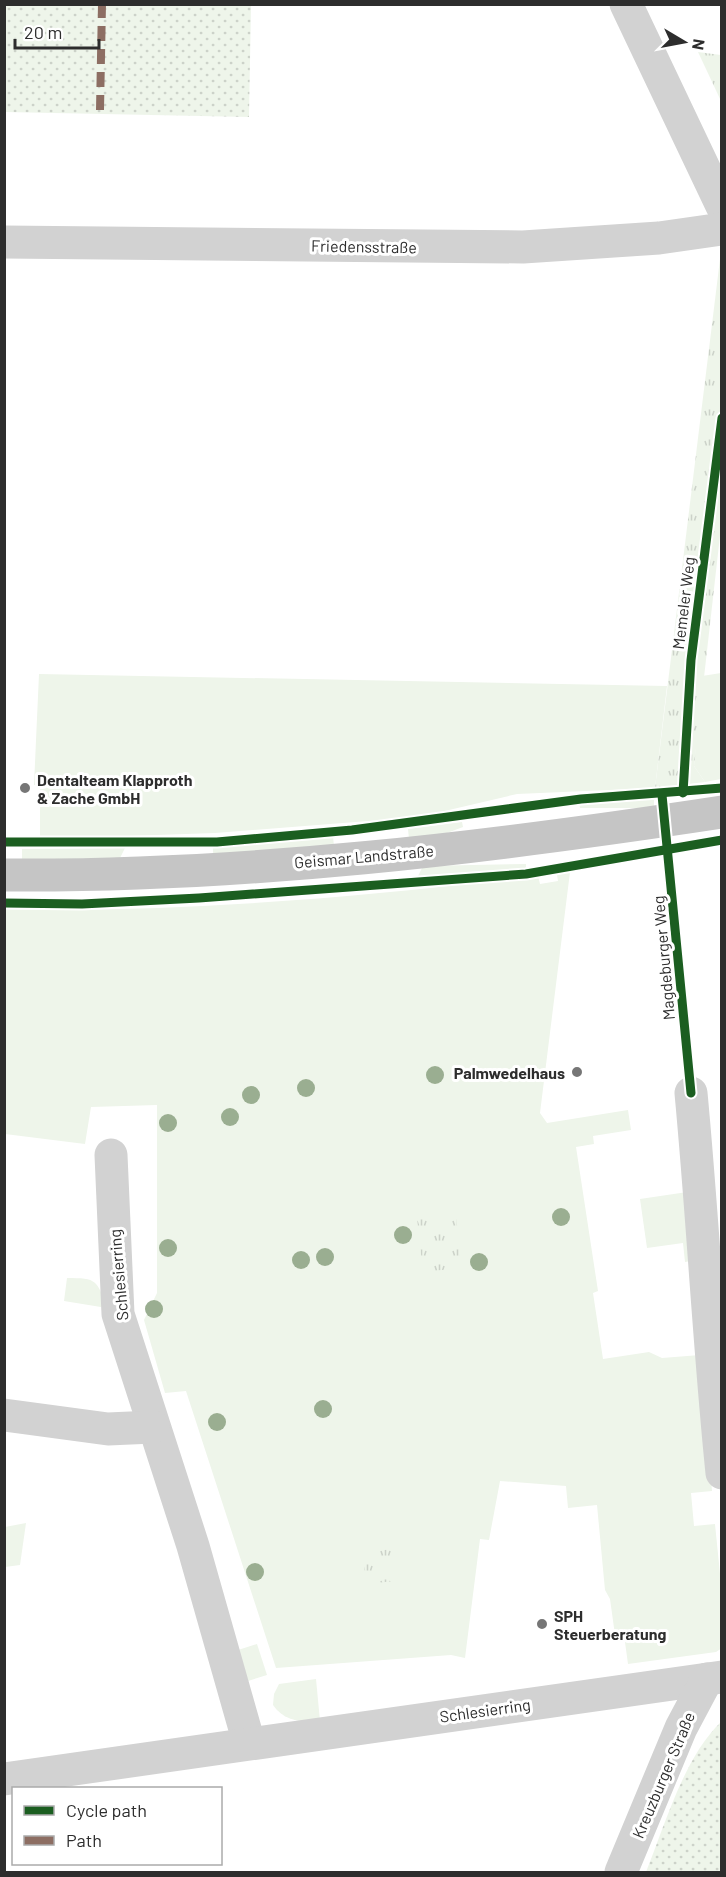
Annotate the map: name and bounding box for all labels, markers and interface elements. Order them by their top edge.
scale bar [15,12,99,50]
north arrow [654,12,714,72]
text: 20 m [24,21,62,43]
text: N [689,38,710,52]
street label: Friedensstraße [311,236,417,256]
street label: Memeler Weg [668,556,698,650]
place label: Dentalteam Klapproth & Zache GmbH [37,770,192,807]
marker: Dentalteam Klapproth & Zache GmbH [18,781,32,795]
street label: Geismar Landstraße [293,840,435,872]
street label: Magdeburger Weg [648,895,678,1021]
place label: Palmwedelhaus [454,1063,565,1082]
marker: Palmwedelhaus [570,1065,584,1079]
street label: Schlesierring [105,1229,131,1321]
place label: SPH Steuerberatung [554,1606,666,1643]
marker: SPH Steuerberatung [535,1617,549,1631]
street label: Schlesierring [438,1694,532,1726]
street label: Kreuzburger Straße [628,1709,698,1841]
legend [12,1787,222,1865]
text: Cycle path [66,1799,147,1821]
text: Path [66,1829,102,1851]

